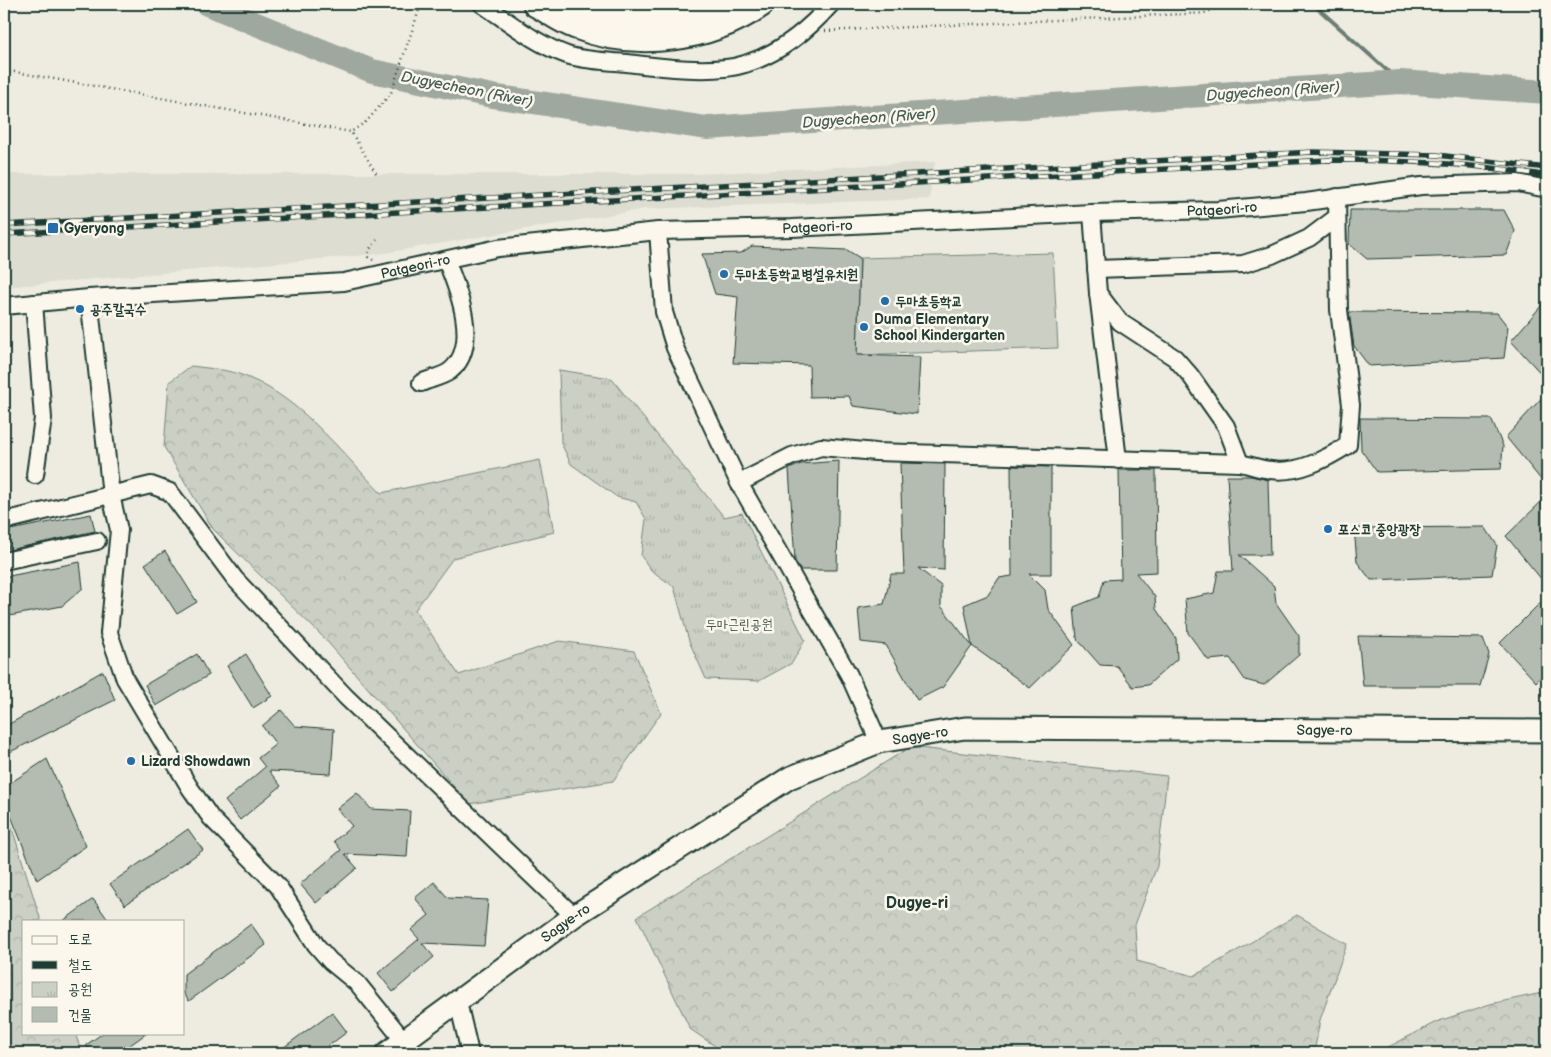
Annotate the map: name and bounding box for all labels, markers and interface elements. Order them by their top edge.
water label: Dugyecheon (River) [399,67,535,112]
water label: Dugyecheon (River) [1206,77,1341,106]
water label: Dugyecheon (River) [802,104,937,133]
street label: Patgeori-ro [1187,198,1258,220]
street label: Patgeori-ro [782,217,853,237]
place label: Gyeryong [64,220,124,237]
marker: Gyeryong [46,221,60,235]
street label: Patgeori-ro [379,251,452,283]
place label: 두마초등학교병설유치원 [734,266,858,283]
marker: 두마초등학교병설유치원 [718,268,730,280]
place label: 두마초등학교 [895,293,963,310]
marker: 두마초등학교 [879,295,891,307]
place label: 공주칼국수 [90,301,146,318]
marker: 공주칼국수 [74,303,86,315]
place label: Duma Elementary School Kindergarten [874,311,1005,344]
marker: Duma Elementary School Kindergarten [858,321,870,333]
place label: 포스코 중앙광장 [1338,521,1421,538]
marker: 포스코 중앙광장 [1322,523,1334,535]
park label: 두마근린공원 [705,616,773,633]
street label: Sagye-ro [1297,722,1353,739]
street label: Sagye-ro [891,723,949,749]
place label: Lizard Showdawn [141,753,251,770]
marker: Lizard Showdawn [125,755,137,767]
district label: Dugye-ri [886,894,948,913]
street label: Sagye-ro [538,900,593,946]
legend [22,920,185,1034]
text: 도로 [68,930,92,949]
text: 철도 [68,956,92,975]
text: 공원 [68,980,92,999]
text: 건물 [68,1006,92,1025]

